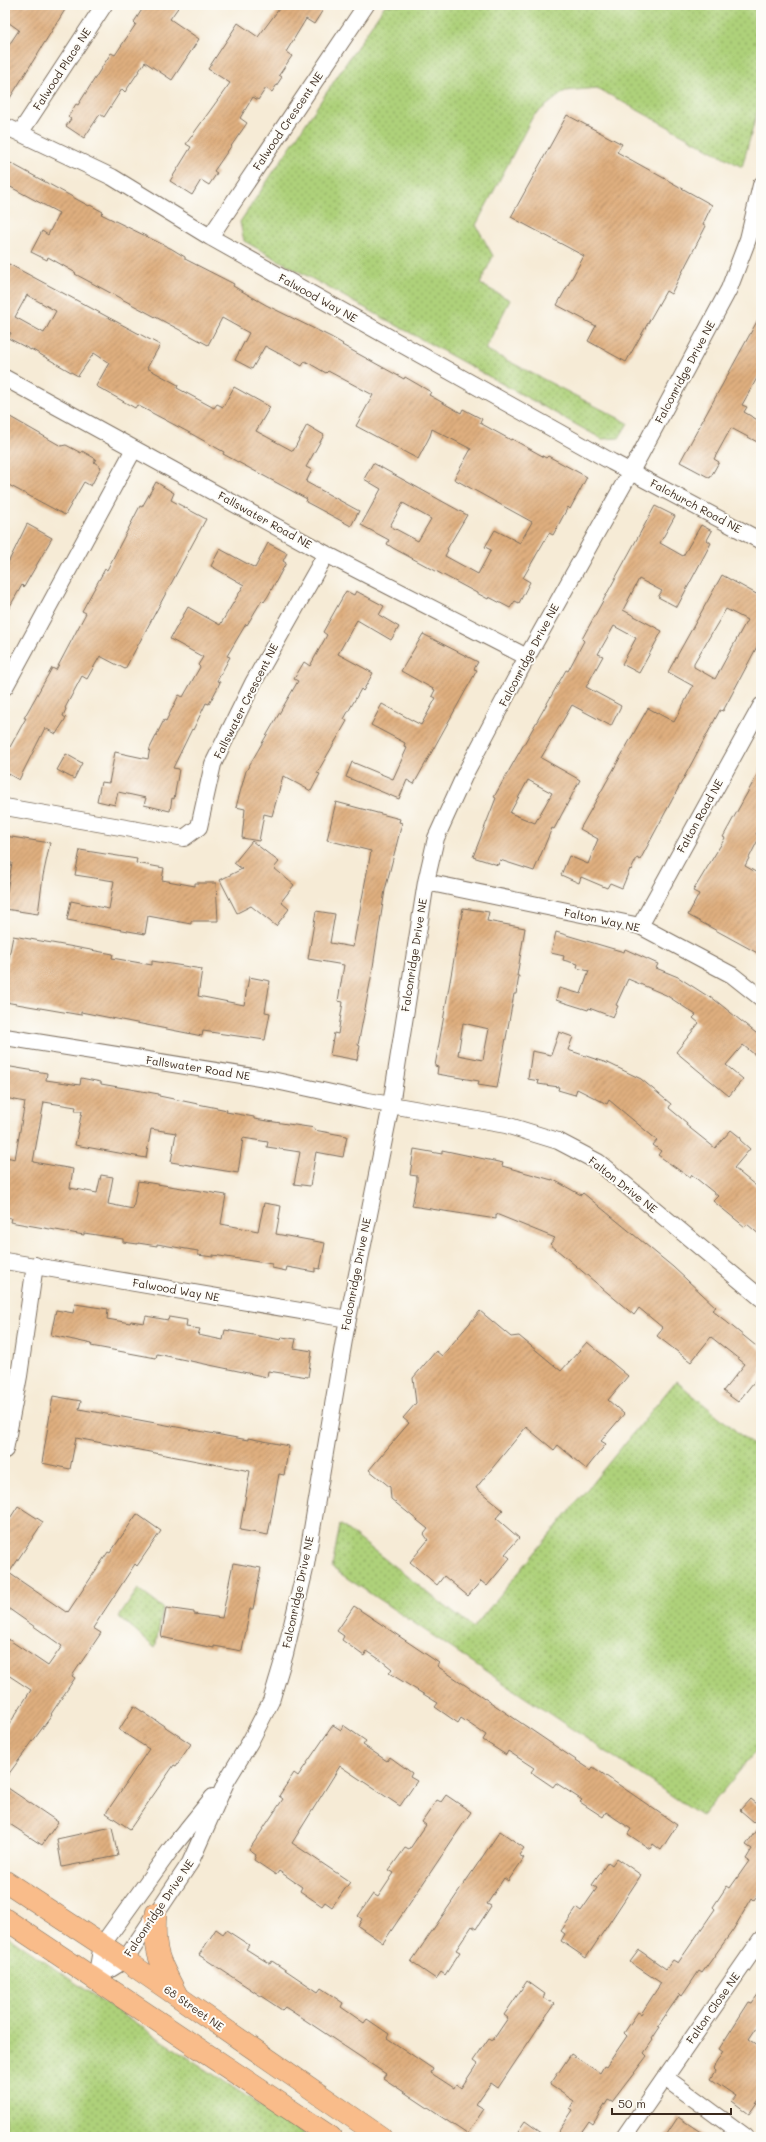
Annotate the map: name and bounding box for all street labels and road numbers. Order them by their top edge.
street label: Falwood Place NE [29,25,94,113]
street label: Falwood Crescent NE [249,69,326,173]
street label: Falwood Way NE [276,270,360,325]
street label: Falconridge Drive NE [651,318,718,426]
street label: Falchurch Road NE [648,475,745,536]
street label: Fallswater Road NE [216,487,315,552]
street label: Falconridge Drive NE [495,601,562,709]
street label: Fallswater Crescent NE [210,641,281,761]
street label: Falton Road NE [673,776,726,855]
street label: Falconridge Drive NE [397,897,430,1013]
street label: Falton Way NE [563,904,641,935]
street label: Fallswater Road NE [145,1052,251,1083]
street label: Falton Drive NE [586,1153,661,1216]
street label: Falconridge Drive NE [337,1216,374,1332]
street label: Falwood Way NE [131,1274,221,1305]
street label: Falconridge Drive NE [278,1534,317,1649]
street label: Falconridge Drive NE [120,1856,197,1959]
street label: Falton Close NE [682,1969,743,2046]
street label: 68 Street NE [161,1981,227,2034]

